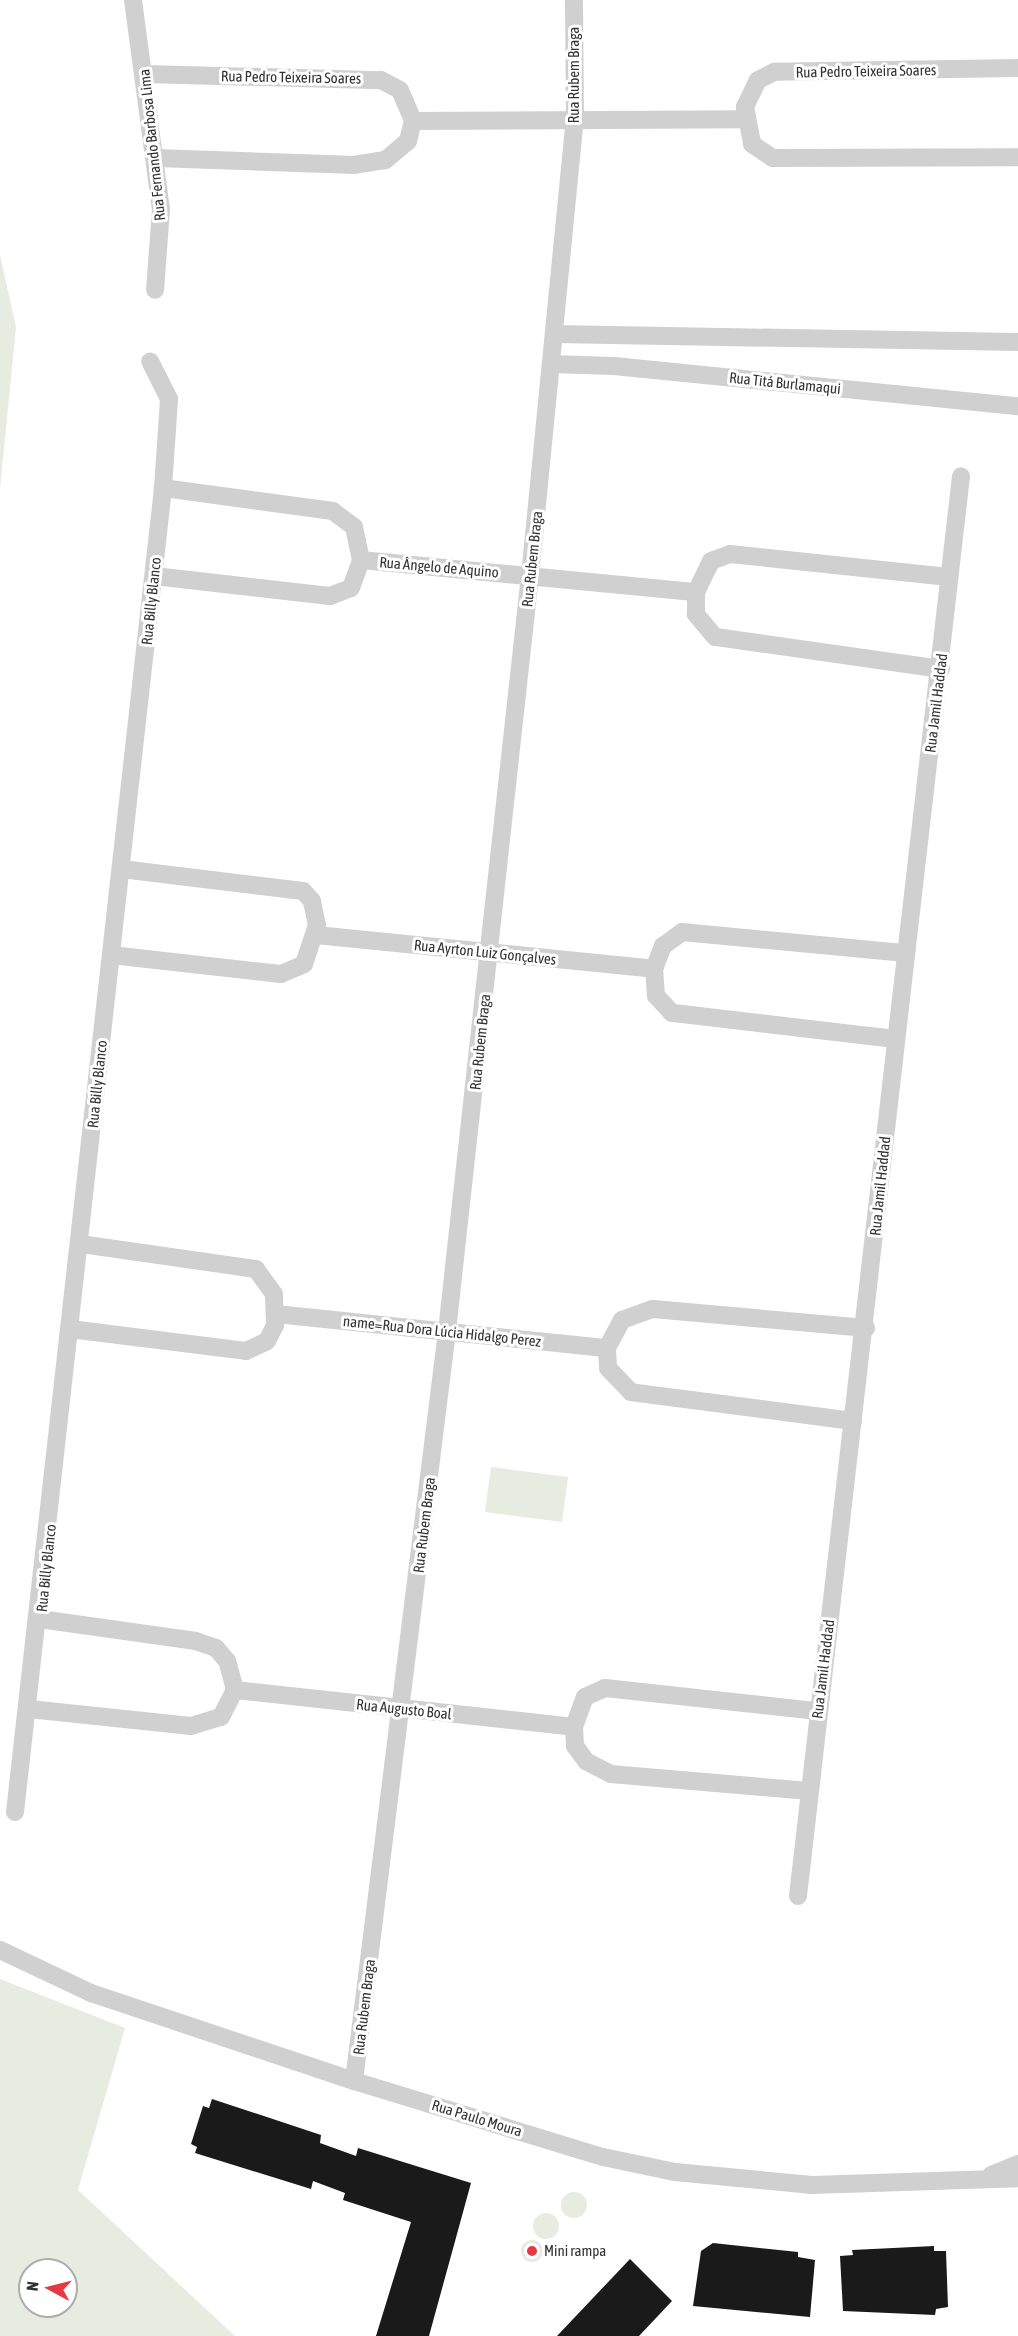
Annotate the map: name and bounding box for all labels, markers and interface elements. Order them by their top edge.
street label: Rua Rubem Braga [565,27,583,123]
street label: Rua Pedro Teixeira Soares [796,61,936,81]
street label: Rua Pedro Teixeira Soares [221,67,361,87]
street label: Rua Fernando Barbosa Lima [135,68,169,222]
street label: Rua Titá Burlamaqui [728,368,842,398]
street label: Rua Rubem Braga [518,510,546,608]
street label: Rua Ângelo de Aquino [379,553,499,581]
street label: Rua Billy Blanco [137,556,165,646]
street label: Rua Jamil Haddad [921,652,951,754]
street label: Rua Ayrton Luiz Gonçalves [413,936,557,968]
street label: Rua Rubem Braga [466,993,494,1091]
street label: Rua Billy Blanco [83,1039,111,1129]
street label: Rua Jamil Haddad [866,1135,894,1237]
street label: name=Rua Dora Lúcia Hidalgo Perez [342,1312,542,1350]
street label: Rua Rubem Braga [409,1476,439,1574]
street label: Rua Billy Blanco [32,1523,60,1613]
street label: Rua Jamil Haddad [808,1618,838,1720]
street label: Rua Augusto Boal [355,1695,453,1723]
street label: Rua Rubem Braga [349,1958,379,2056]
street label: Rua Paulo Moura [430,2096,524,2140]
place label: Mini rampa [544,2242,606,2260]
marker: Mini rampa [525,2244,539,2258]
north arrow [18,2258,78,2318]
text: N [23,2280,42,2292]

